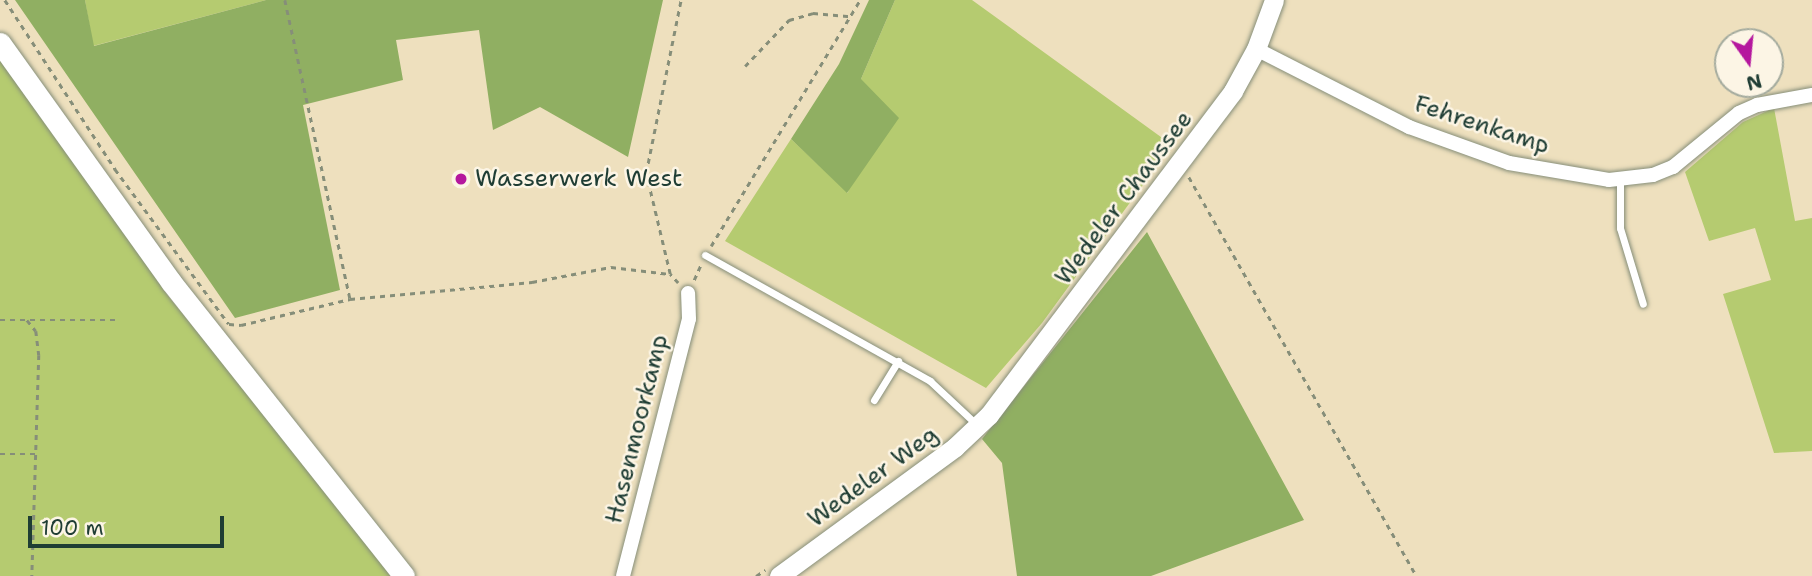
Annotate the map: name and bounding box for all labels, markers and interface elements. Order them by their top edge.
north arrow [1714,28,1784,98]
text: N [1744,68,1765,96]
street label: Fehrenkamp [1411,90,1553,160]
street label: Wedeler Chaussee [1049,105,1199,291]
place label: Wasserwerk West [475,165,683,193]
marker: Wasserwerk West [453,171,469,187]
street label: Hasenmoorkamp [600,332,674,526]
street label: Wedeler Weg [802,420,944,534]
scale bar [32,503,228,546]
text: 100 m [41,514,104,542]

